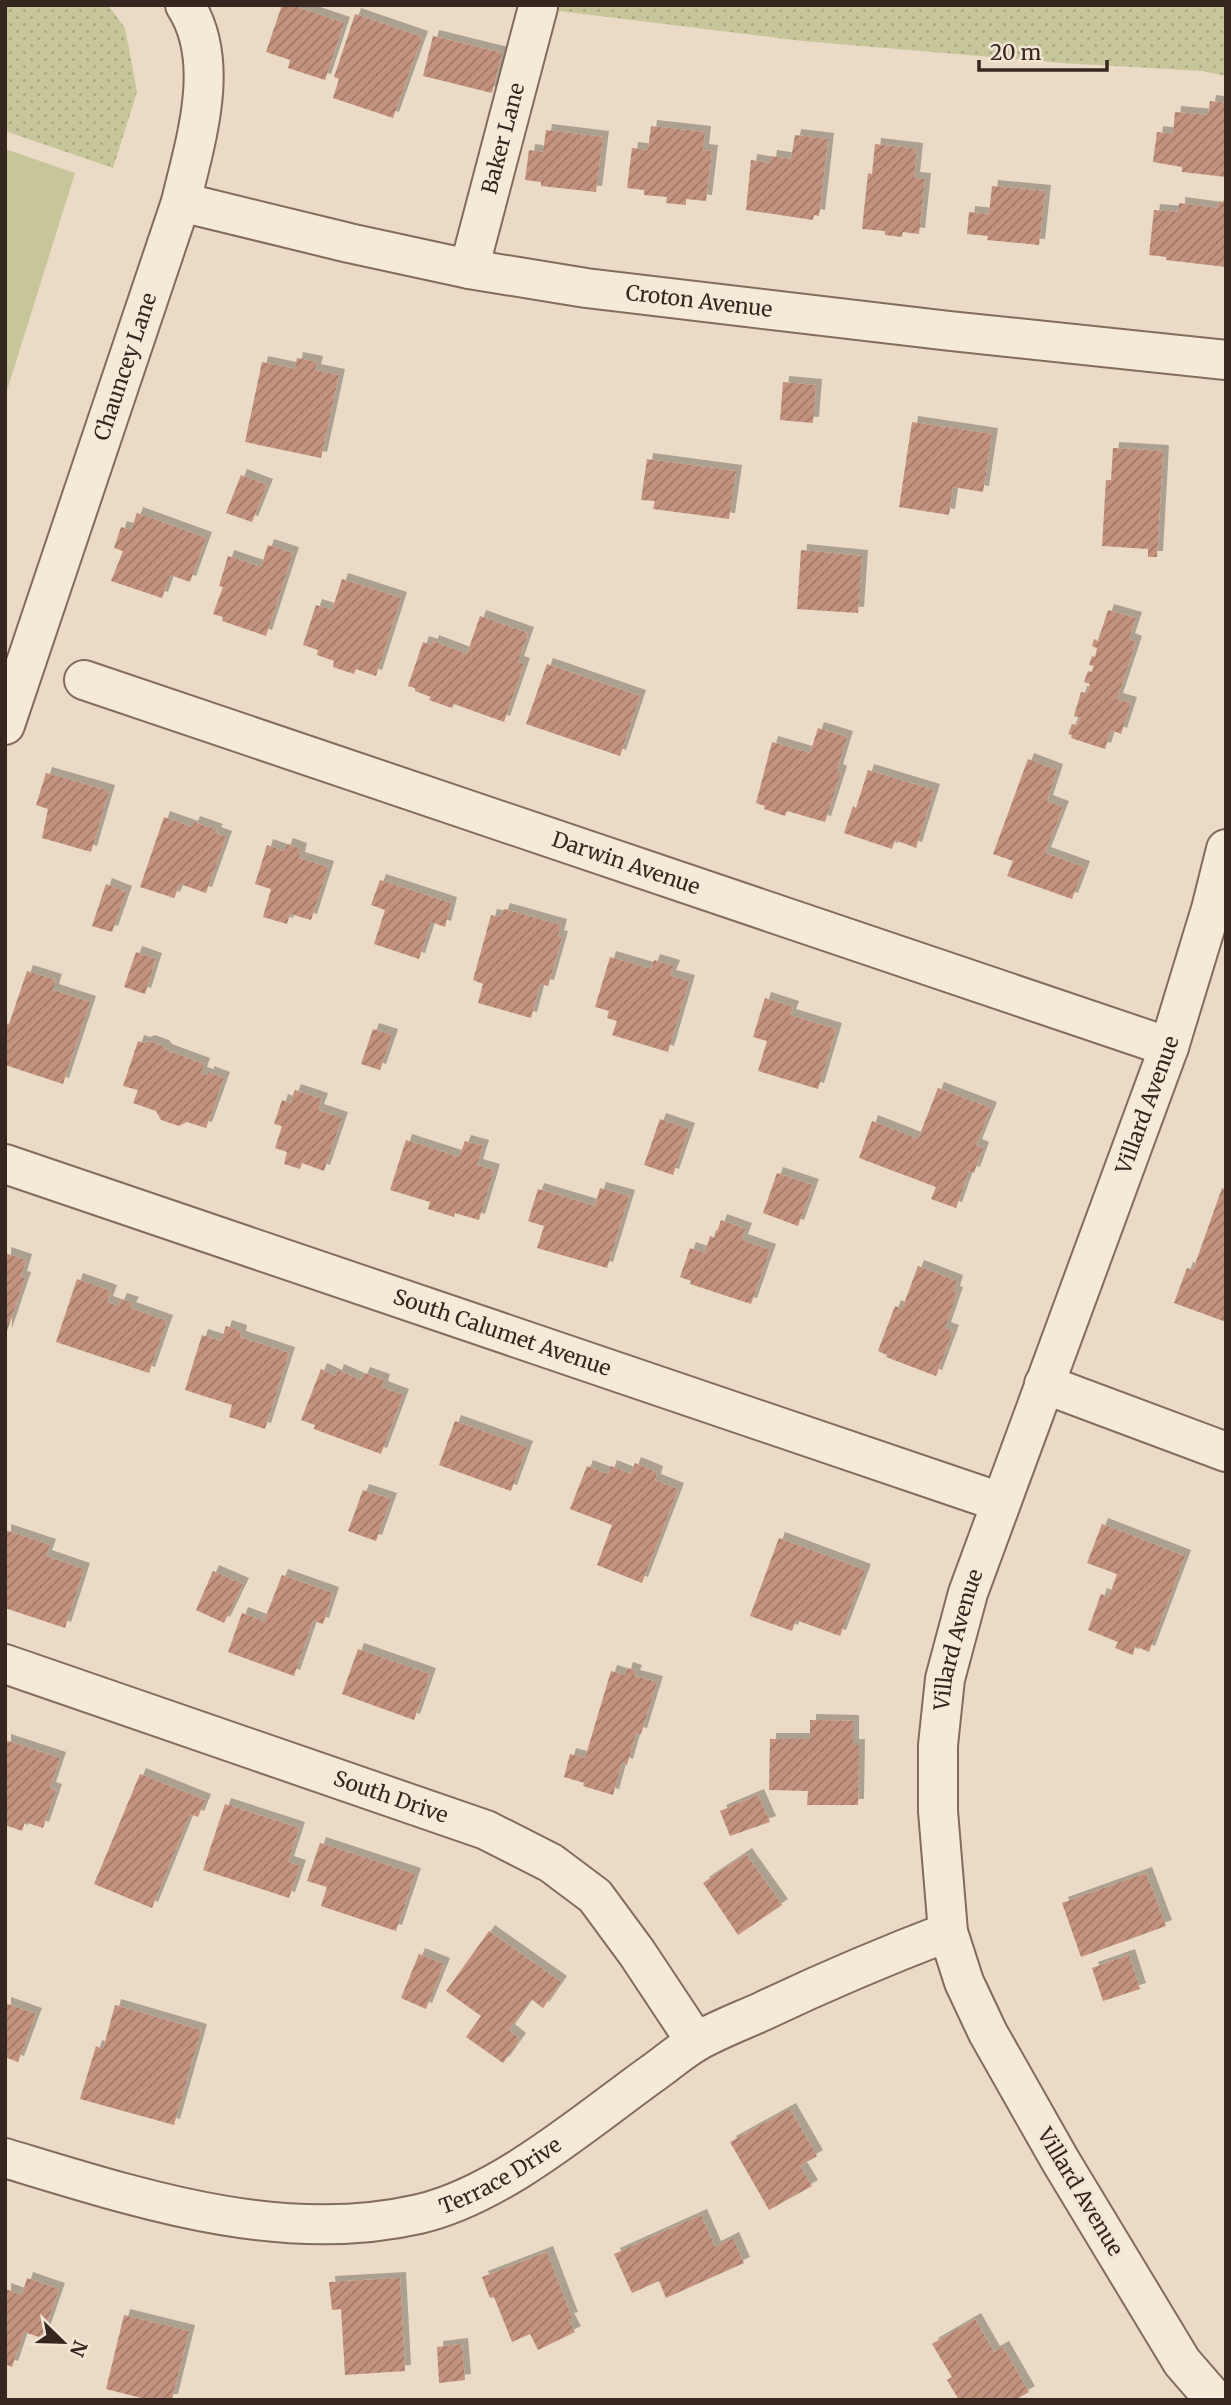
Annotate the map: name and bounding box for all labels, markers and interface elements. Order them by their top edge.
scale bar [979,28,1107,72]
text: 20 m [990,39,1042,66]
street label: Baker Lane [475,80,530,197]
street label: Croton Avenue [624,279,774,323]
street label: Chauncey Lane [88,289,162,444]
street label: Darwin Avenue [549,825,704,900]
street label: Villard Avenue [1109,1033,1185,1178]
street label: South Calumet Avenue [390,1283,615,1382]
street label: Villard Avenue [928,1565,989,1713]
street label: South Drive [330,1764,452,1829]
street label: Villard Avenue [1031,2122,1129,2261]
street label: Terrace Drive [435,2131,566,2220]
north arrow [28,2307,98,2377]
text: N [65,2337,93,2360]

